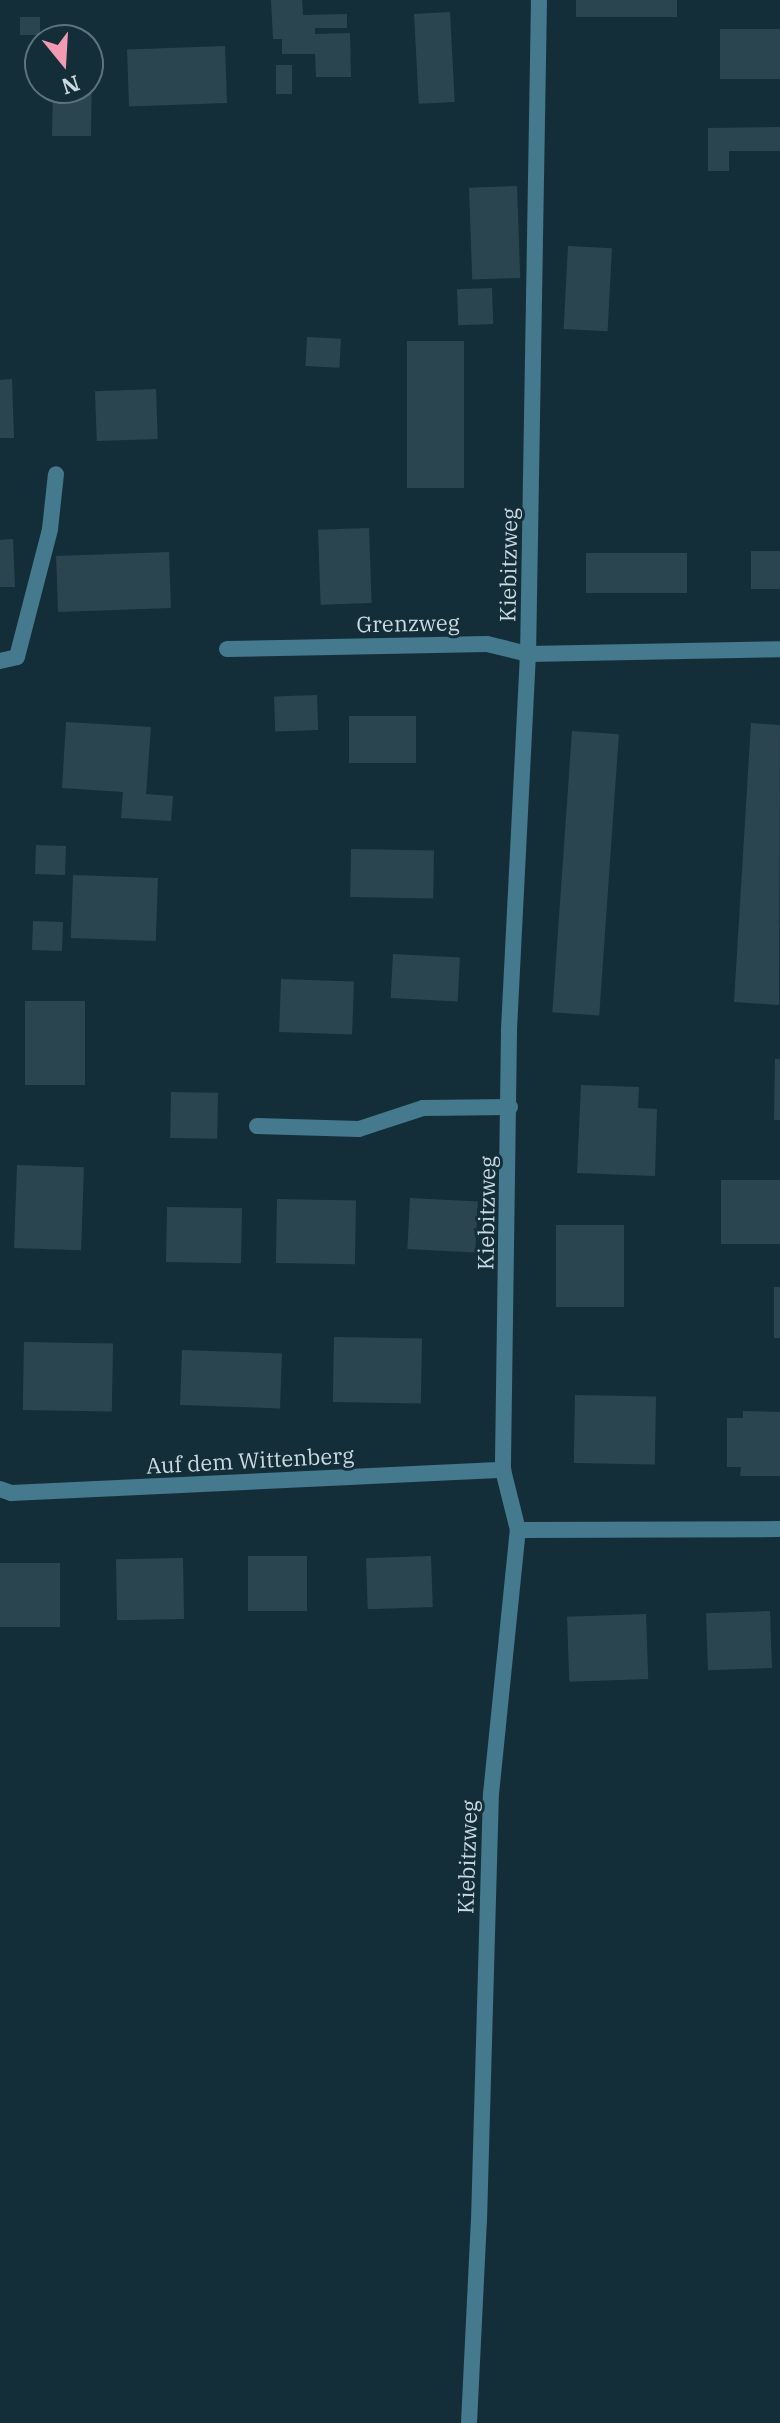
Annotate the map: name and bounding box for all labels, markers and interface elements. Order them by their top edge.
north arrow [24,24,104,104]
text: N [58,69,84,102]
street label: Kiebitzweg [494,508,522,622]
street label: Grenzweg [356,609,460,637]
street label: Kiebitzweg [472,1156,500,1270]
street label: Auf dem Wittenberg [145,1441,355,1479]
street label: Kiebitzweg [452,1800,482,1914]

